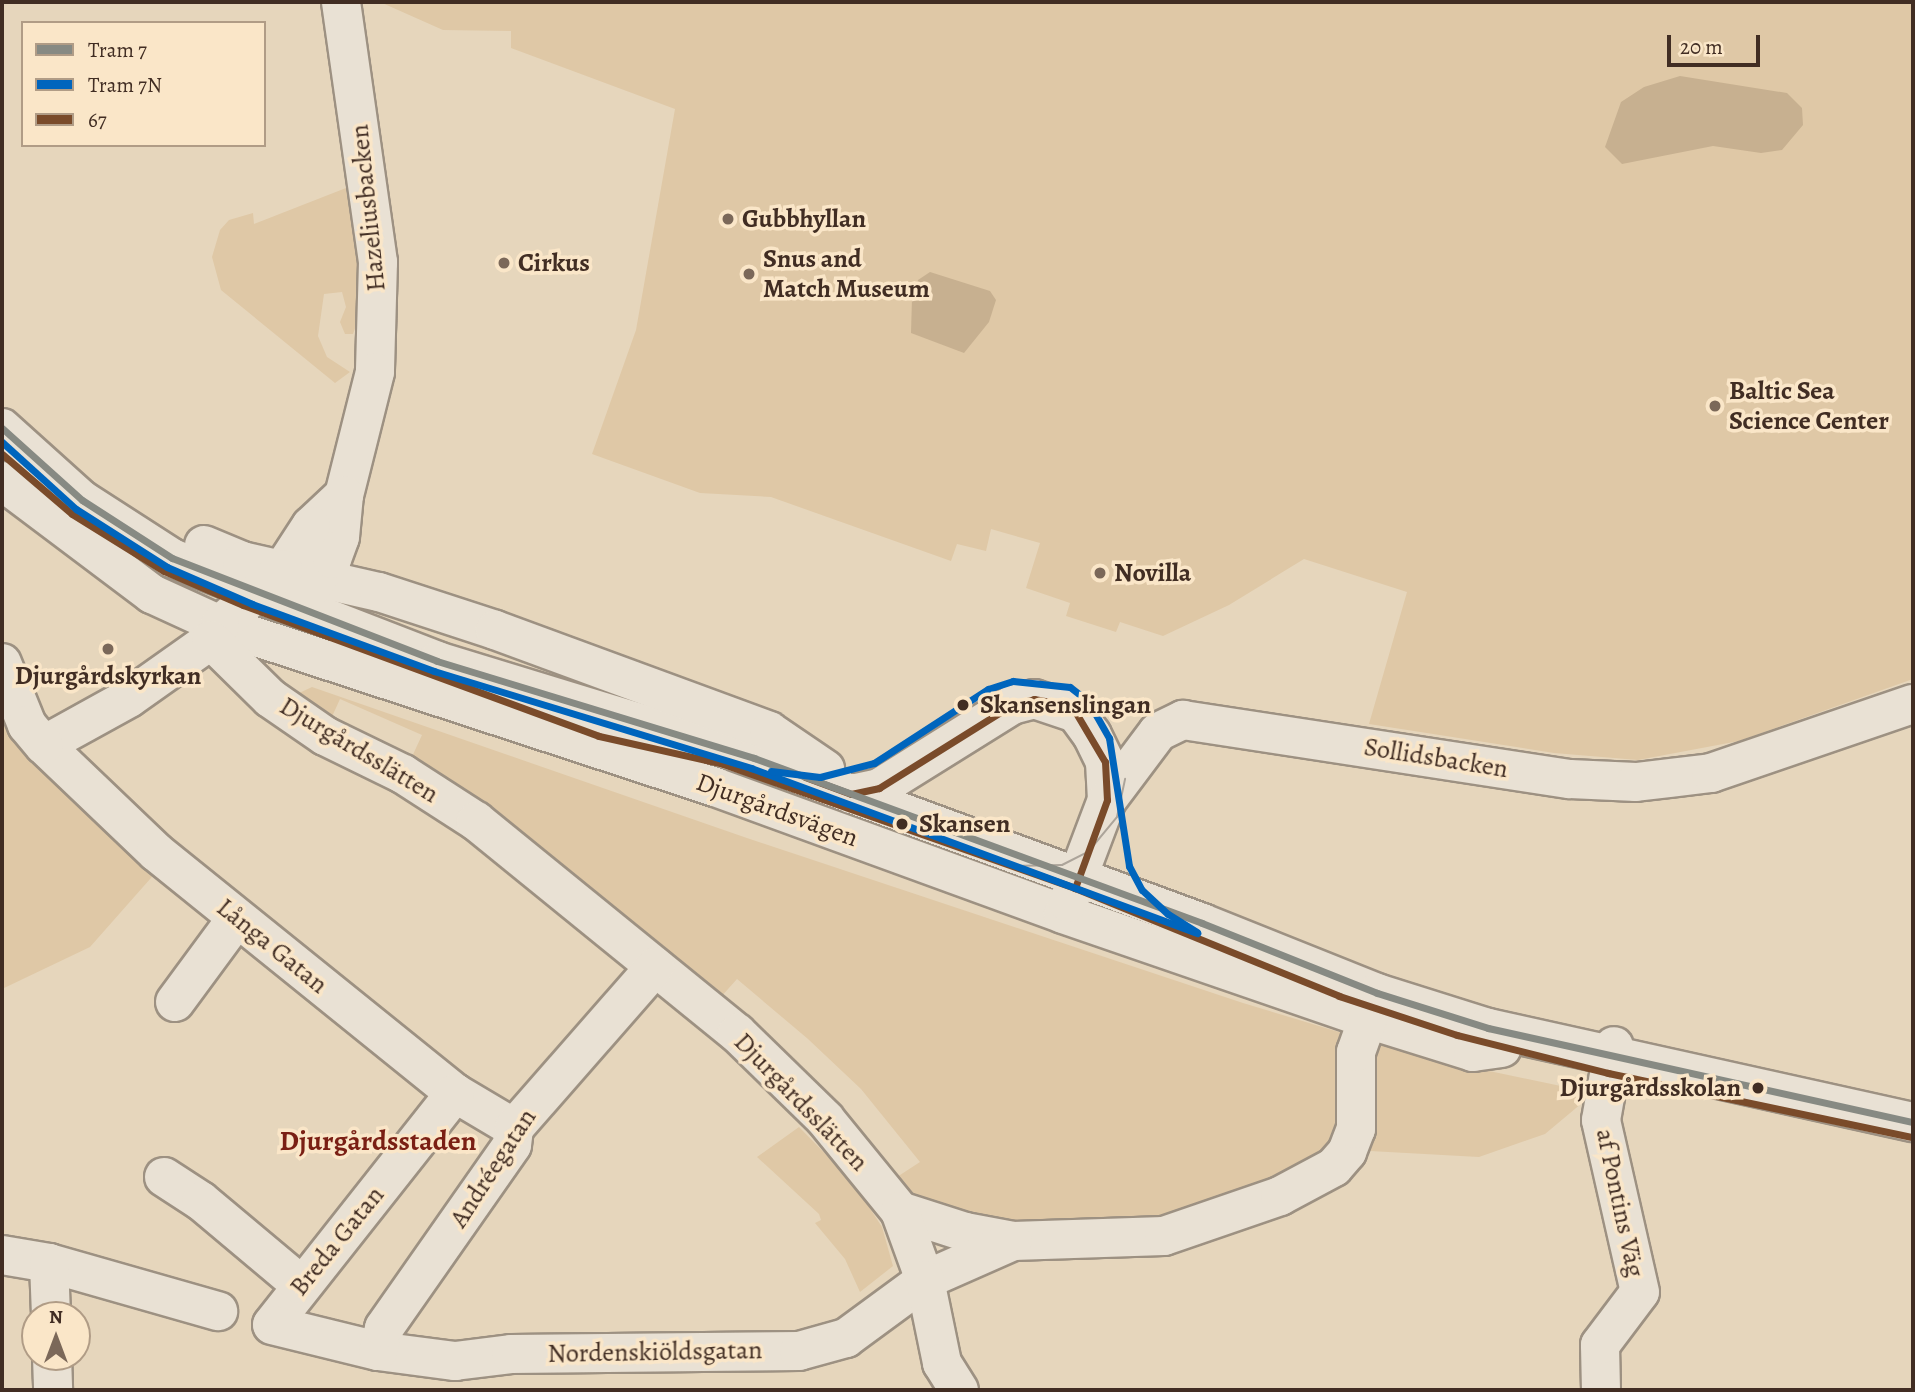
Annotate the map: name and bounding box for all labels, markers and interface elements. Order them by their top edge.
legend [21,21,266,147]
scale bar [1670,21,1763,65]
text: 20 m [1680,33,1723,61]
text: Tram 7 [88,36,147,64]
text: Tram 7N [88,71,162,99]
text: 67 [88,106,107,134]
street label: Hazeliusbacken [344,123,392,293]
place label: Gubbhyllan [742,203,866,235]
marker: Gubbhyllan [720,211,736,227]
place label: Snus and Match Museum [763,243,930,304]
place label: Cirkus [518,247,590,279]
marker: Cirkus [496,255,512,271]
marker: Snus and Match Museum [741,266,757,282]
place label: Baltic Sea Science Center [1729,375,1889,436]
marker: Baltic Sea Science Center [1707,398,1723,414]
place label: Novilla [1114,557,1191,589]
marker: Novilla [1092,565,1108,581]
marker: Djurgårdskyrkan [100,641,116,657]
place label: Djurgårdskyrkan [15,660,201,692]
place label: Skansenslingan [980,689,1151,721]
street label: Djurgårdsslätten [274,690,444,810]
marker: Skansenslingan [952,694,974,716]
street label: Sollidsbacken [1362,731,1510,785]
street label: Djurgårdsvägen [692,766,862,854]
place label: Skansen [919,808,1010,840]
marker: Skansen [891,813,913,835]
street label: Långa Gatan [210,892,334,1000]
street label: Djurgårdsslätten [727,1027,875,1177]
place label: Djurgårdsskolan [1560,1072,1741,1104]
marker: Djurgårdsskolan [1747,1077,1769,1099]
street label: Andréegatan [443,1103,543,1233]
district label: Djurgårdsstaden [280,1124,476,1158]
street label: af Pontins Väg [1589,1126,1651,1280]
street label: Breda Gatan [283,1180,391,1302]
north arrow [21,1301,91,1371]
text: N [49,1304,63,1330]
street label: Nordenskiöldsgatan [547,1335,763,1369]

